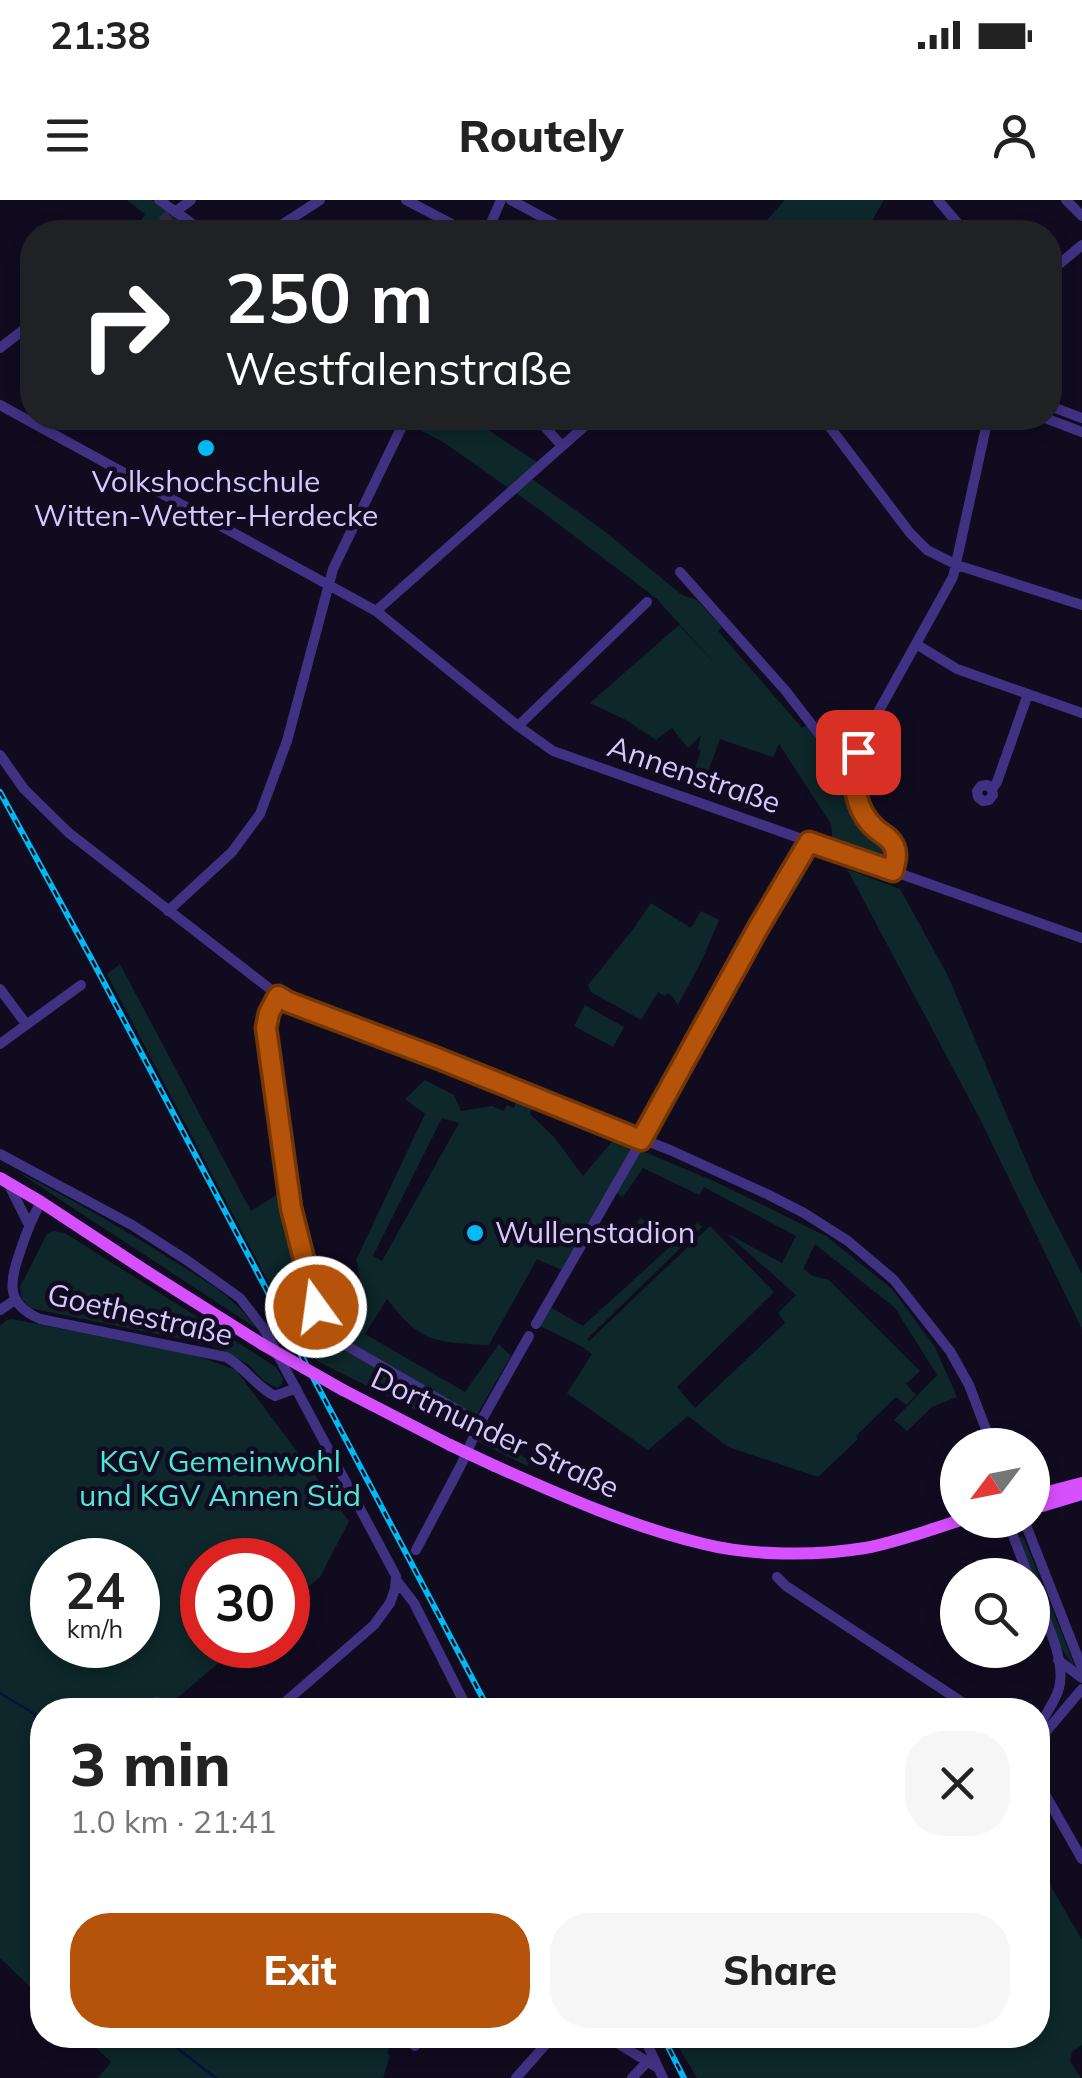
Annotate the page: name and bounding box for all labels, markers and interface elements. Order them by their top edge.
text: 21:38 [50,11,151,59]
text: Routely [458,107,624,163]
icon: menu [40,108,95,163]
icon: person [987,108,1042,163]
text: 250 m [225,253,433,341]
icon: right [60,260,190,390]
text: Westfalenstraße [225,340,572,396]
marker: Volkshochschule Witten-Wetter-Herdecke [195,437,217,459]
place label: Volkshochschule Witten-Wetter-Herdecke [34,462,378,534]
pin [816,710,901,795]
icon: arrive [831,725,886,780]
street label: Annenstraße [603,727,786,821]
place label: Wullenstadion [495,1213,695,1251]
marker: Wullenstadion [464,1222,486,1244]
position arrow [264,1255,368,1359]
street label: Goethestraße [44,1274,237,1354]
street label: Dortmunder Straße [365,1358,625,1506]
north arrow [940,1428,1050,1538]
map controls [940,1428,1050,1668]
park label: KGV Gemeinwohl und KGV Annen Süd [79,1442,361,1514]
speed limit sign: 30 [180,1538,310,1668]
button: search [940,1558,1050,1668]
text: 24 [65,1559,125,1622]
text: km/h [67,1613,123,1644]
text: 3 min [70,1726,231,1801]
button: close [905,1731,1010,1836]
text: 1.0 km · 21:41 [70,1801,277,1841]
button: Exit [70,1913,530,2028]
button: Share [550,1913,1010,2028]

